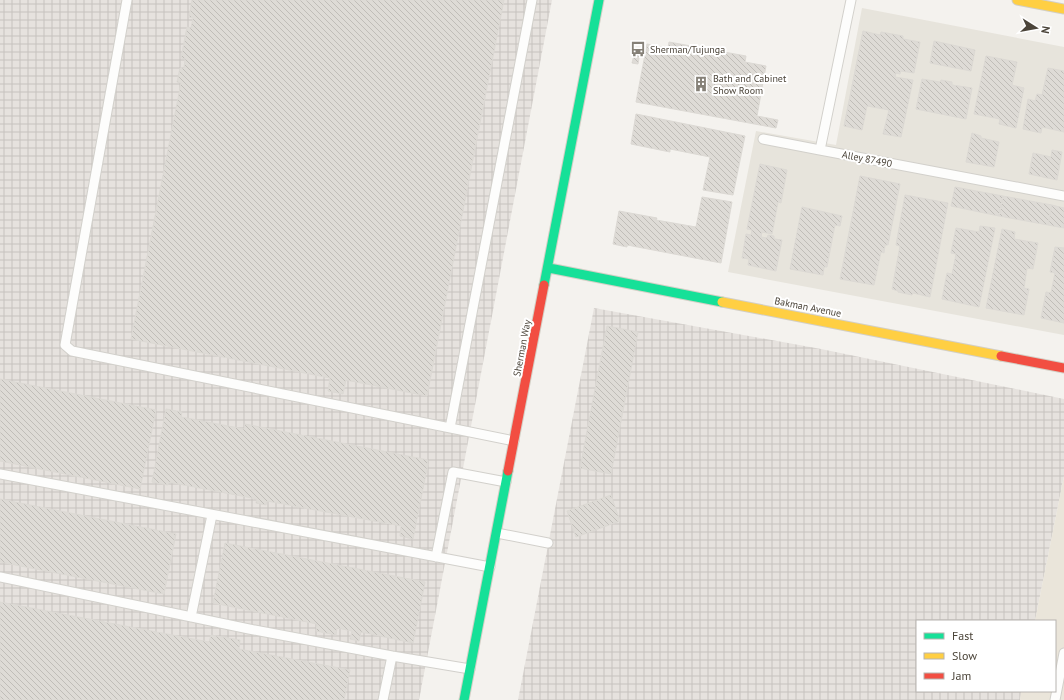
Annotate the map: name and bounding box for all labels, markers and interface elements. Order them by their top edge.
north arrow [1016,8,1056,48]
text: N [1038,25,1053,35]
bus stop icon: Sherman/Tujunga [629,40,647,58]
place label: Sherman/Tujunga [650,43,725,56]
place label: Bath and Cabinet Show Room [713,72,787,97]
building icon: Bath and Cabinet Show Room [692,75,710,93]
street label: Alley 87490 [841,148,894,170]
street label: Bakman Avenue [774,294,842,320]
street label: Sherman Way [510,318,534,378]
legend [916,620,1056,692]
text: Fast [952,628,973,643]
text: Slow [952,648,977,663]
text: Jam [951,668,971,683]

